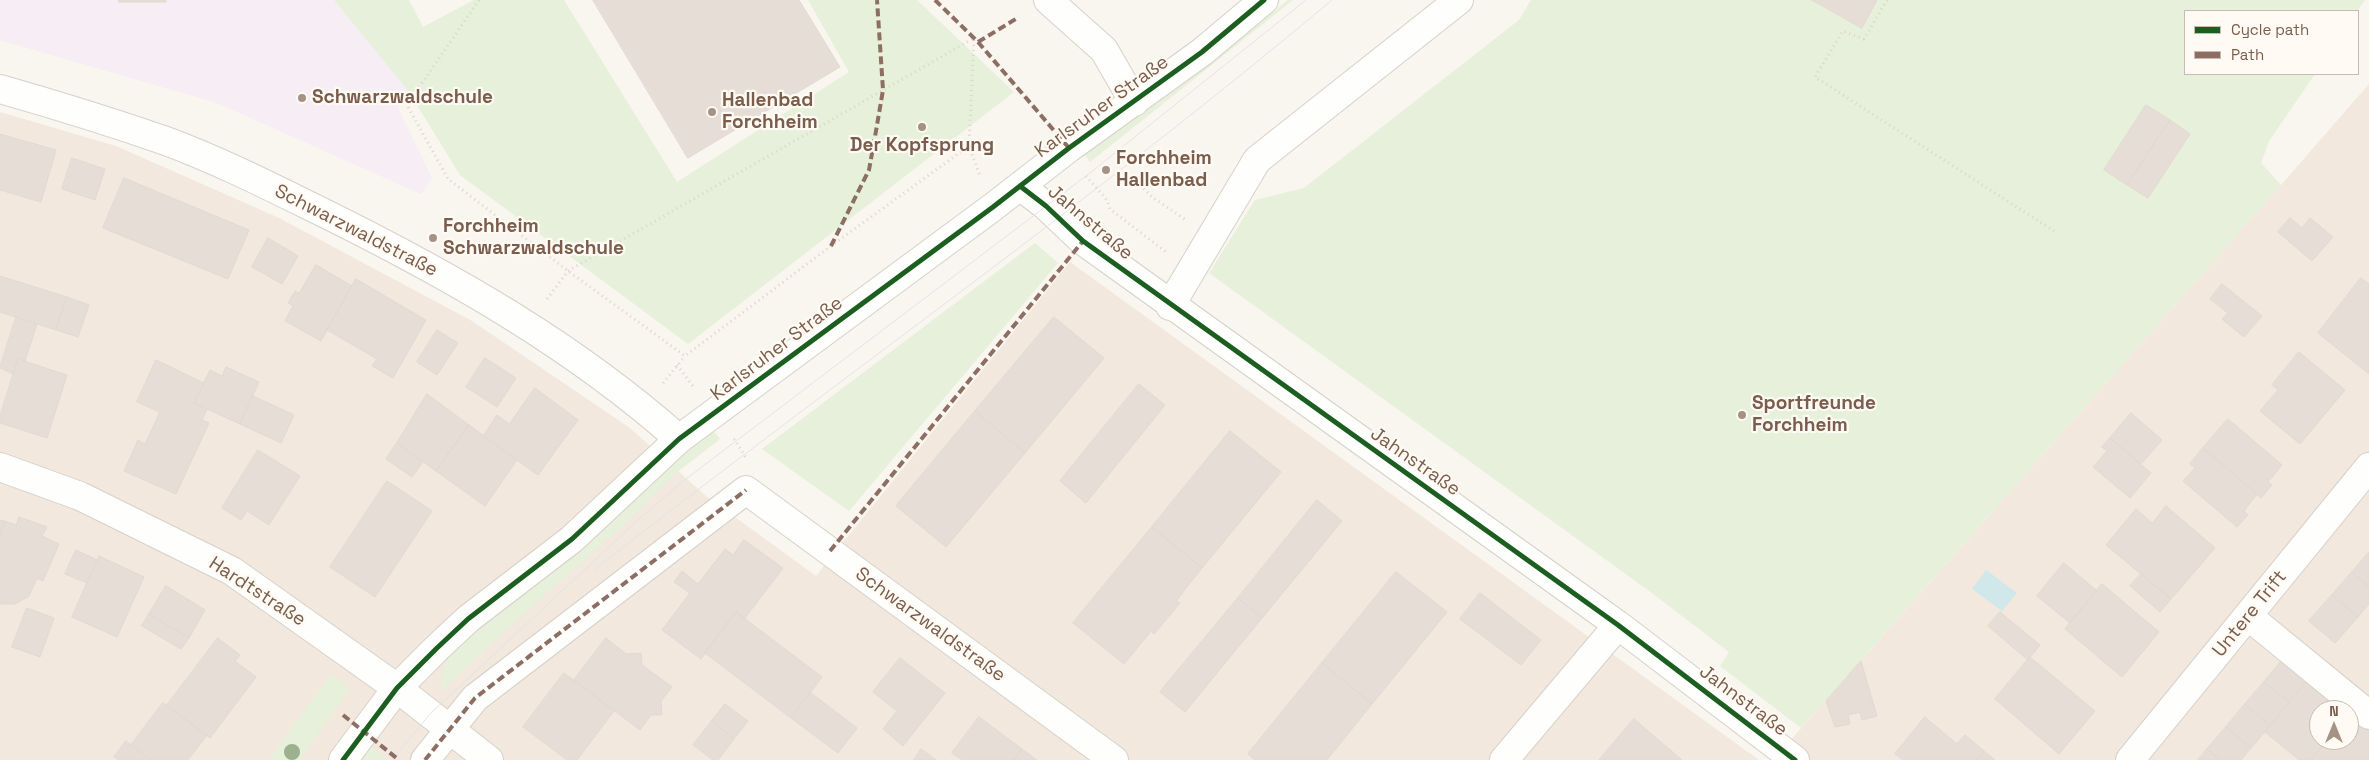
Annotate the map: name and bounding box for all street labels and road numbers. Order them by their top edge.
street label: Karlsruher Straße [1031,51,1173,163]
street label: Schwarzwaldstraße [271,180,441,282]
street label: Jahnstraße [1043,181,1137,265]
street label: Karlsruher Straße [706,292,848,406]
street label: Jahnstraße [1366,423,1464,501]
street label: Hardtstraße [204,552,310,632]
street label: Schwarzwaldstraße [851,563,1009,687]
street label: Untere Trift [2208,566,2292,662]
street label: Jahnstraße [1694,660,1792,742]

